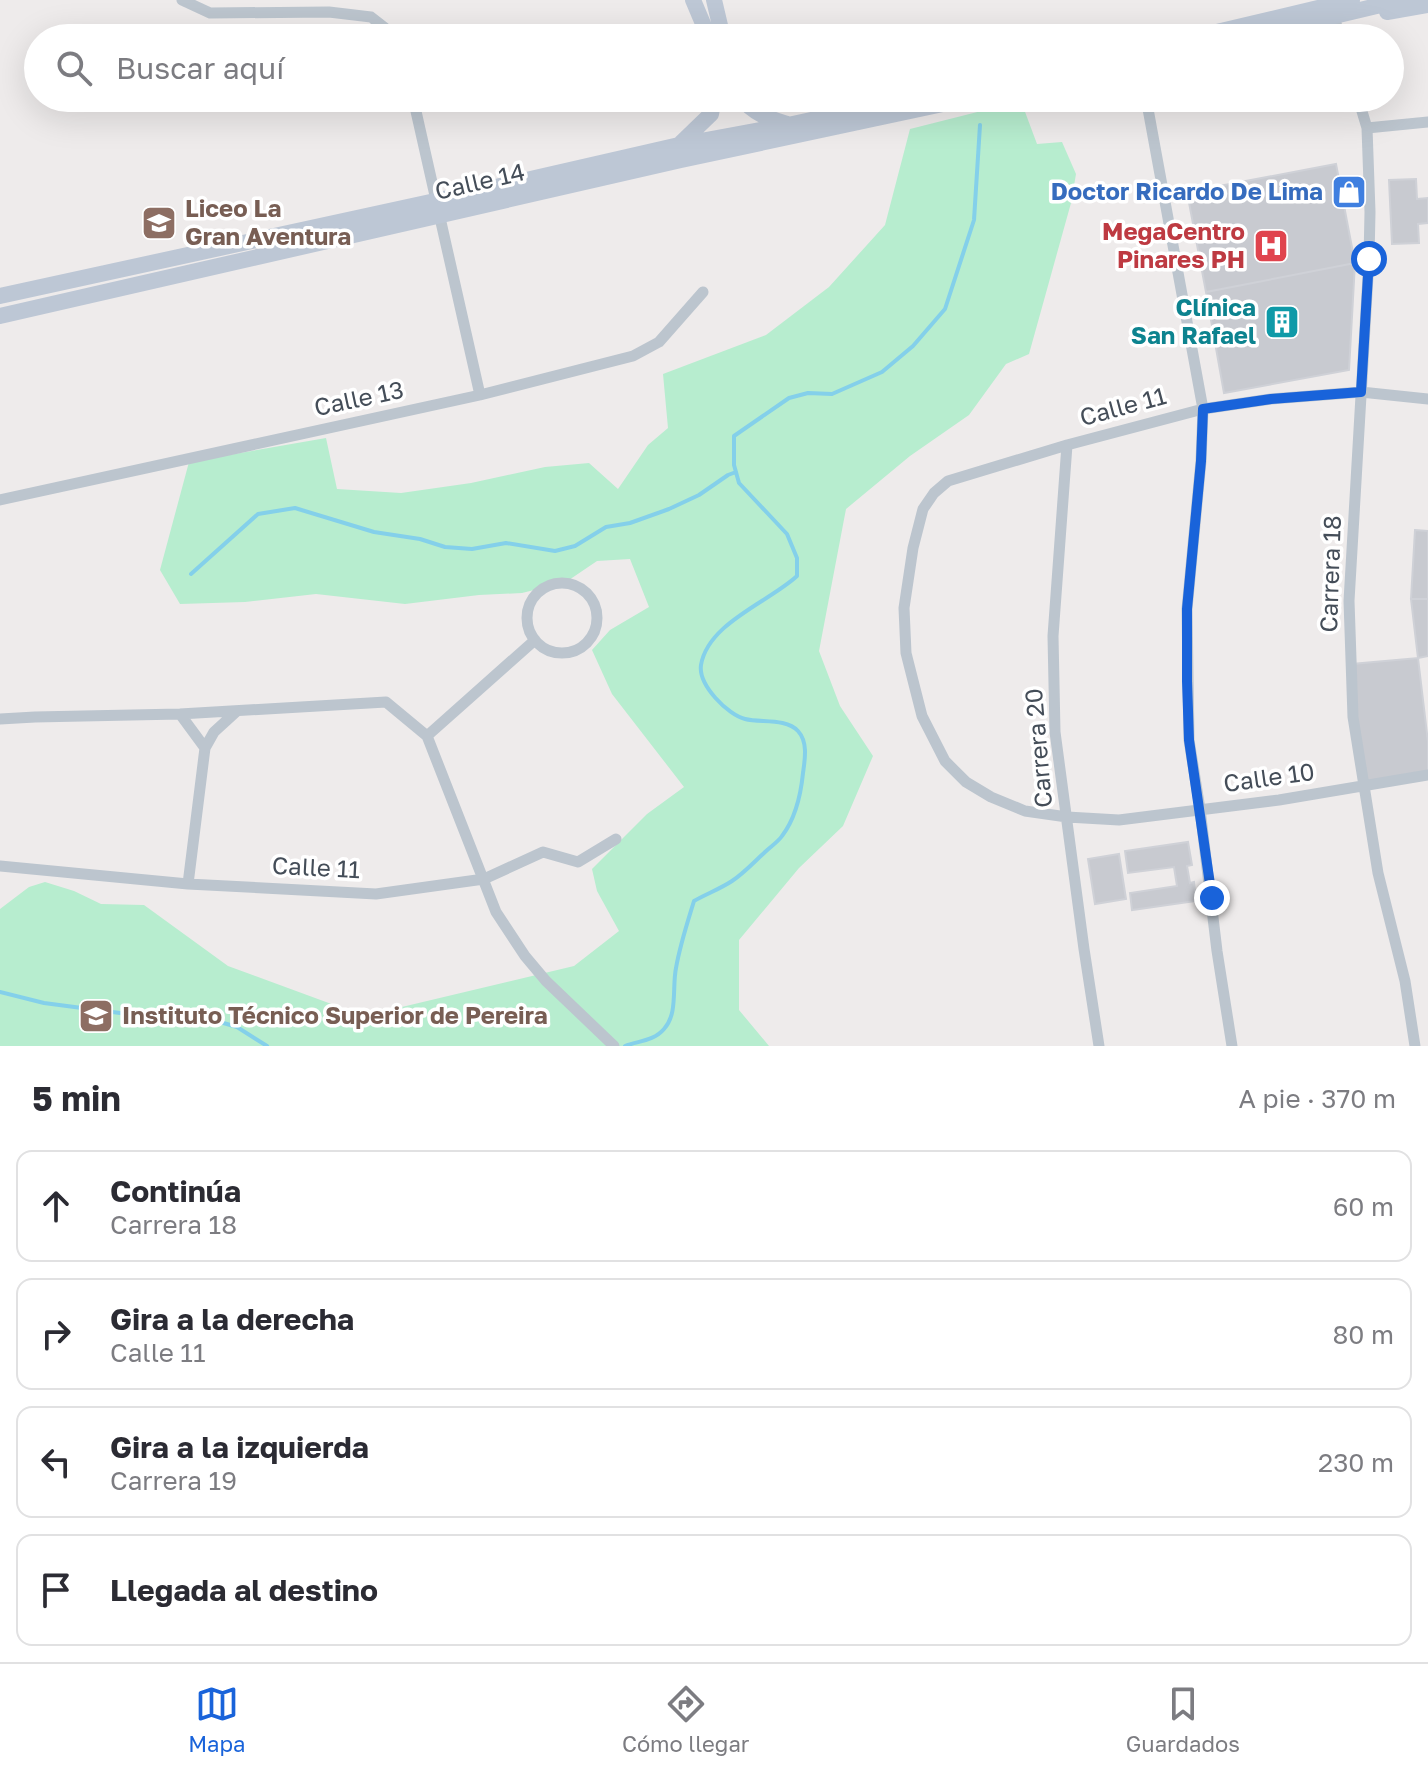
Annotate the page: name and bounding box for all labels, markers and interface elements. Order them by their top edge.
search box [24,24,1404,112]
icon: search [52,46,96,90]
text: Buscar aquí [116,50,284,86]
street label: Calle 14 [432,156,527,205]
shop icon: Doctor Ricardo De Lima [1330,173,1368,211]
place label: Doctor Ricardo De Lima [1051,176,1323,205]
place label: Liceo La Gran Aventura [185,193,351,250]
school or university icon: Liceo La Gran Aventura [140,204,178,242]
place label: MegaCentro Pinares PH [1102,216,1245,273]
hospital icon: MegaCentro Pinares PH [1252,227,1290,265]
route start [1351,241,1387,277]
place label: Clínica San Rafael [1131,292,1256,349]
building icon: Clínica San Rafael [1263,303,1301,341]
street label: Calle 13 [311,374,406,421]
street label: Calle 11 [1076,380,1169,431]
street label: Carrera 18 [1313,515,1346,633]
street label: Carrera 20 [1018,687,1057,809]
street label: Calle 10 [1221,756,1316,797]
street label: Calle 11 [271,850,361,883]
route end [1194,880,1230,916]
school or university icon: Instituto Técnico Superior de Pereira [77,997,115,1035]
place label: Instituto Técnico Superior de Pereira [122,1000,548,1029]
text: 5 min [32,1078,121,1118]
text: A pie · 370 m [1239,1083,1396,1114]
text: Continúa [110,1173,241,1209]
icon: ahead [34,1184,78,1228]
text: 60 m [1333,1191,1394,1222]
text: Carrera 18 [110,1209,237,1240]
text: Gira a la derecha [110,1301,354,1337]
icon: right [34,1312,78,1356]
text: 80 m [1333,1319,1394,1350]
text: Calle 11 [110,1337,206,1368]
text: Gira a la izquierda [110,1429,369,1465]
icon: left [34,1440,78,1484]
text: 230 m [1318,1447,1394,1478]
text: Carrera 19 [110,1465,237,1496]
icon: arrive [34,1568,78,1612]
text: Llegada al destino [110,1572,378,1608]
tab: Mapa [188,1682,246,1757]
tab: Cómo llegar [622,1682,749,1757]
tab: Guardados [1126,1682,1240,1757]

